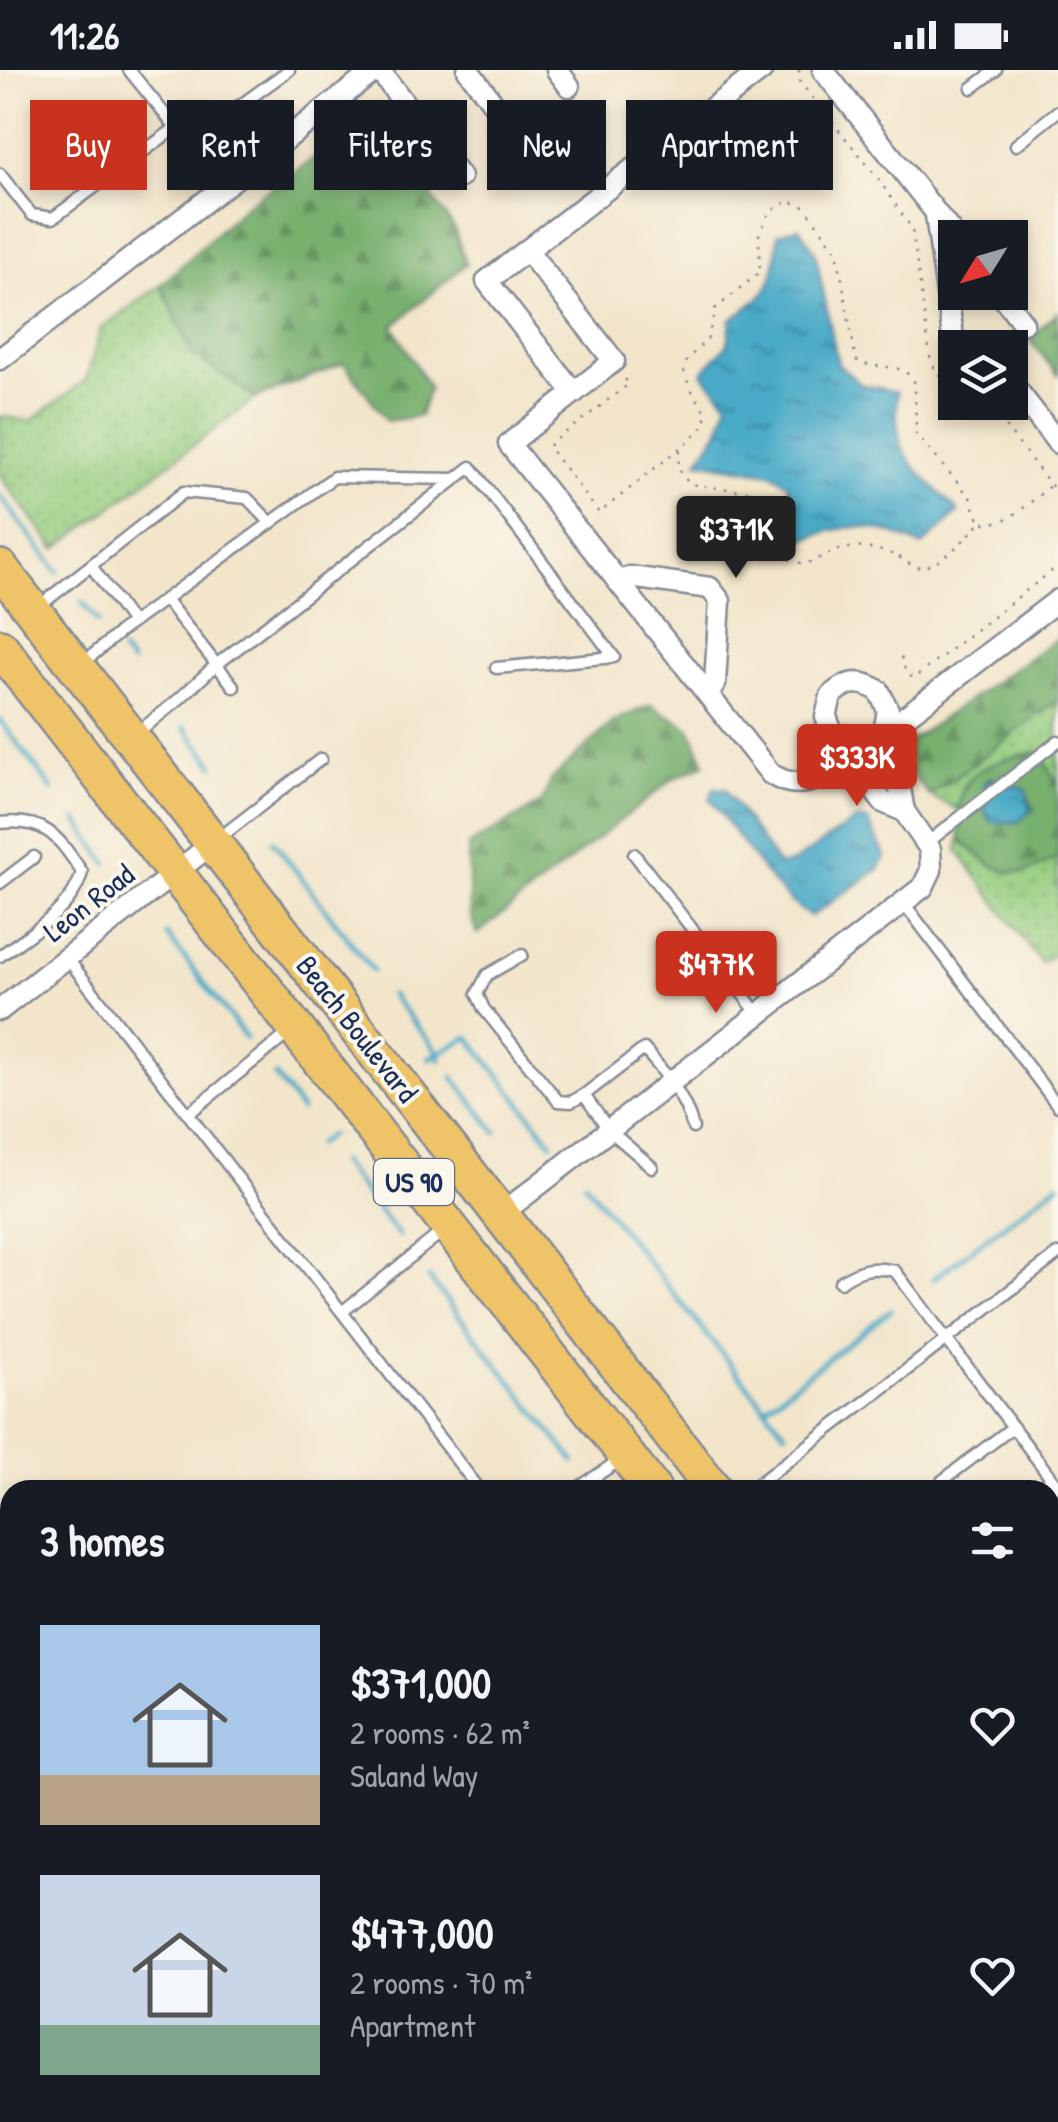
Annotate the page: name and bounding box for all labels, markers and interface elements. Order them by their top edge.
text: 11:26 [50,9,119,61]
chip: Buy [30,100,147,190]
chip: Rent [167,100,294,190]
chip: Filters [314,100,467,190]
chip: New [487,100,606,190]
chip: Apartment [626,100,833,190]
north arrow [938,220,1028,310]
map controls [938,220,1028,420]
button: layers [938,330,1028,420]
pin: $371K [666,496,806,581]
text: $371K [699,507,773,550]
pin: $333K [787,724,927,809]
text: $333K [819,735,895,778]
street label: Leon Road [35,854,142,950]
pin: $477K [646,931,786,1016]
text: $477K [678,942,754,985]
street label: Beach Boulevard [288,947,428,1110]
road number: US 90 [374,1159,454,1205]
text: 3 homes [40,1512,165,1569]
icon: filters [965,1513,1020,1568]
text: $371,000 [350,1654,491,1711]
icon: home [120,1665,240,1785]
icon: heart [965,1698,1020,1753]
text: 2 rooms · 62 m² [350,1711,530,1754]
text: Saland Way [350,1754,478,1797]
text: $477,000 [350,1904,494,1961]
icon: home [120,1915,240,2035]
icon: heart [965,1948,1020,2003]
text: 2 rooms · 70 m² [350,1961,532,2004]
text: Apartment [350,2004,475,2047]

